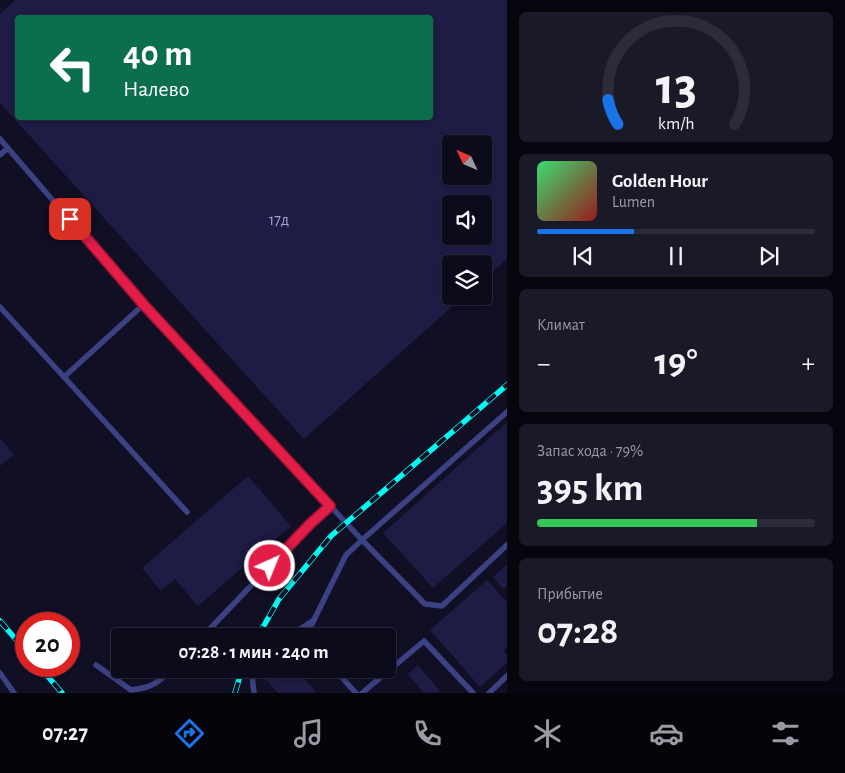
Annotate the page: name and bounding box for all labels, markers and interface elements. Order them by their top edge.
icon: left [40,35,105,100]
text: 40 m [123,37,192,72]
text: 13 [655,61,697,113]
text: Налево [123,78,189,100]
text: km/h [658,115,694,133]
north arrow [442,135,492,185]
map controls [442,135,492,305]
text: Golden Hour [612,172,708,191]
text: Lumen [612,194,655,210]
button: sound [442,195,492,245]
pin [49,198,91,240]
icon: arrive [56,205,84,233]
house number: 17д [269,212,289,228]
icon: previous [569,242,597,270]
icon: pause [662,242,690,270]
icon: next [755,242,783,270]
button: layers [442,255,492,305]
text: Климат [537,317,585,333]
text: 19° [654,344,698,382]
text: − [537,350,550,378]
text: + [802,350,815,378]
text: Запас хода · 79% [537,443,643,459]
text: 395 km [537,470,643,508]
position arrow [243,539,295,591]
text: Прибытие [537,586,603,602]
speed limit sign: 20 [15,612,80,677]
text: 07:28 [537,613,619,651]
text: 07:28 · 1 мин · 240 m [179,643,328,662]
icon: directions [172,716,207,751]
icon: music [291,716,326,751]
icon: phone [410,716,445,751]
icon: climate [530,716,565,751]
icon: car [649,716,684,751]
icon: filters [768,716,803,751]
text: 07:27 [42,722,88,744]

